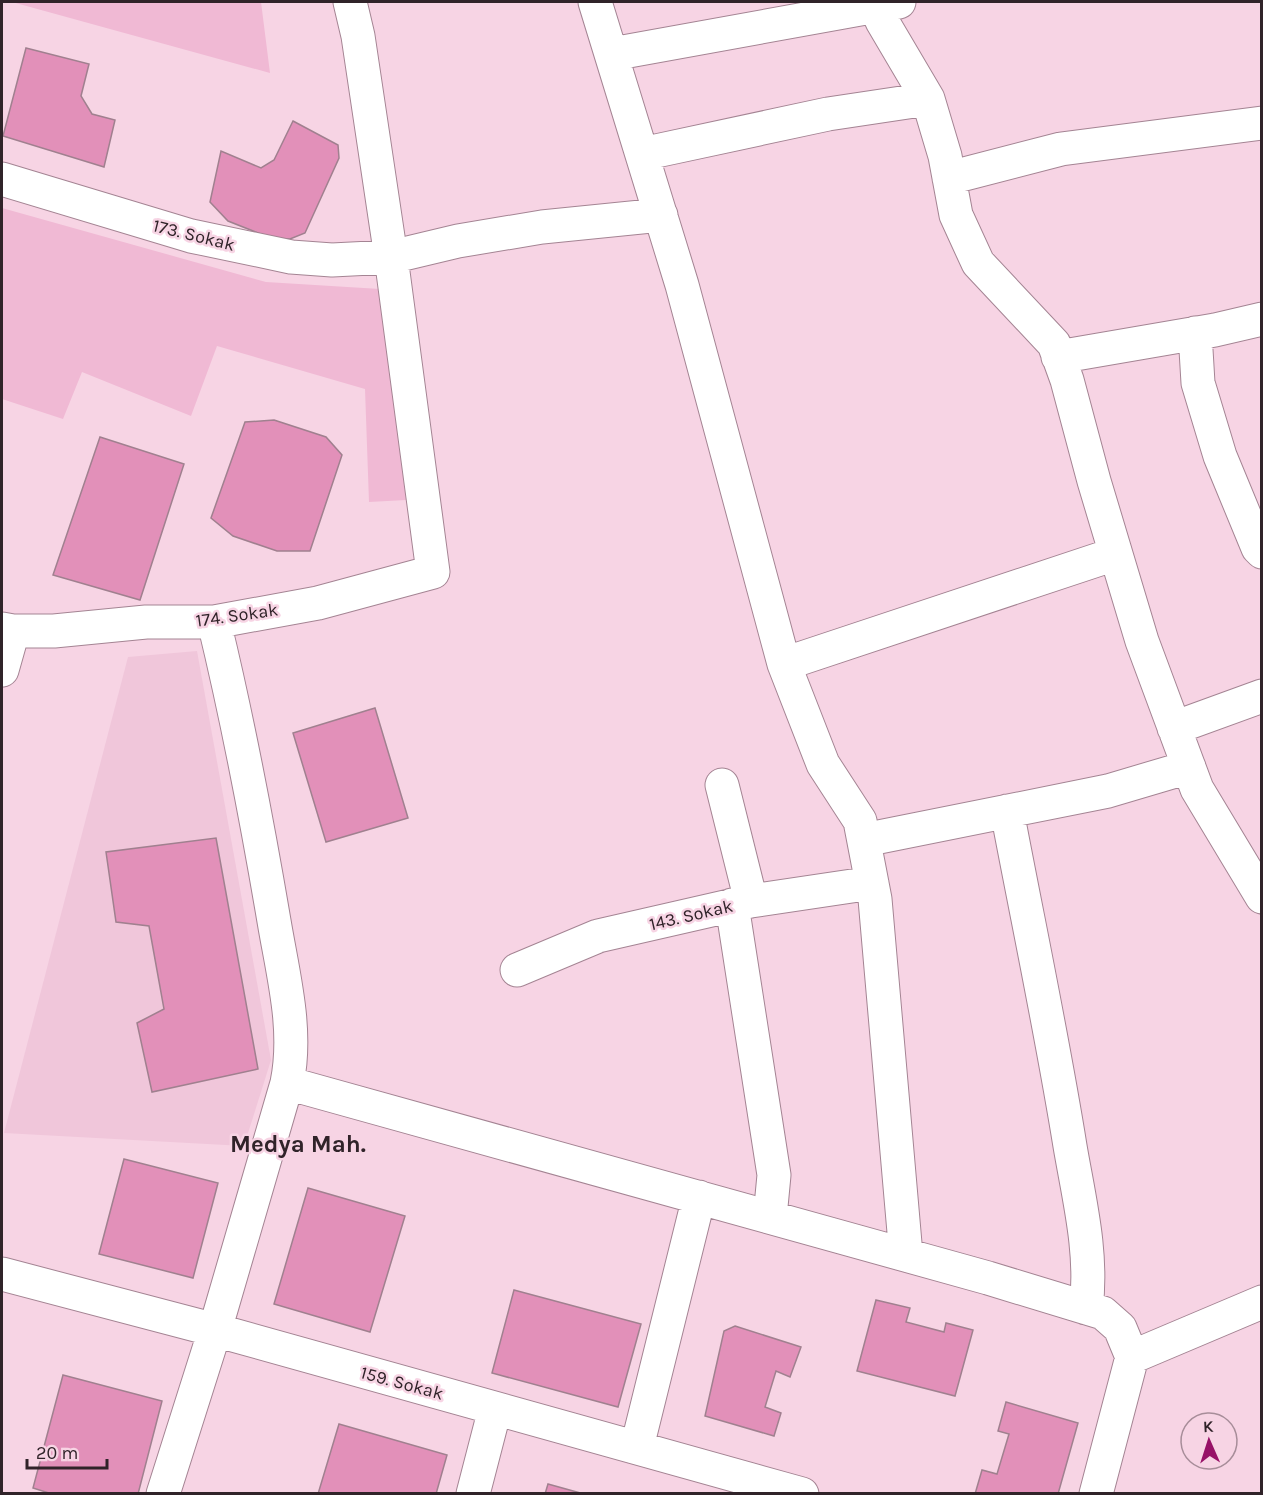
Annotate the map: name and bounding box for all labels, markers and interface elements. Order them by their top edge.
street label: 173. Sokak [151,214,237,256]
street label: 174. Sokak [194,598,280,632]
street label: 143. Sokak [647,895,735,935]
district label: Medya Mah. [230,1130,366,1158]
street label: 159. Sokak [358,1361,446,1405]
north arrow [1179,1411,1239,1471]
text: K [1203,1417,1214,1436]
scale bar [27,1432,106,1470]
text: 20 m [36,1442,78,1464]

